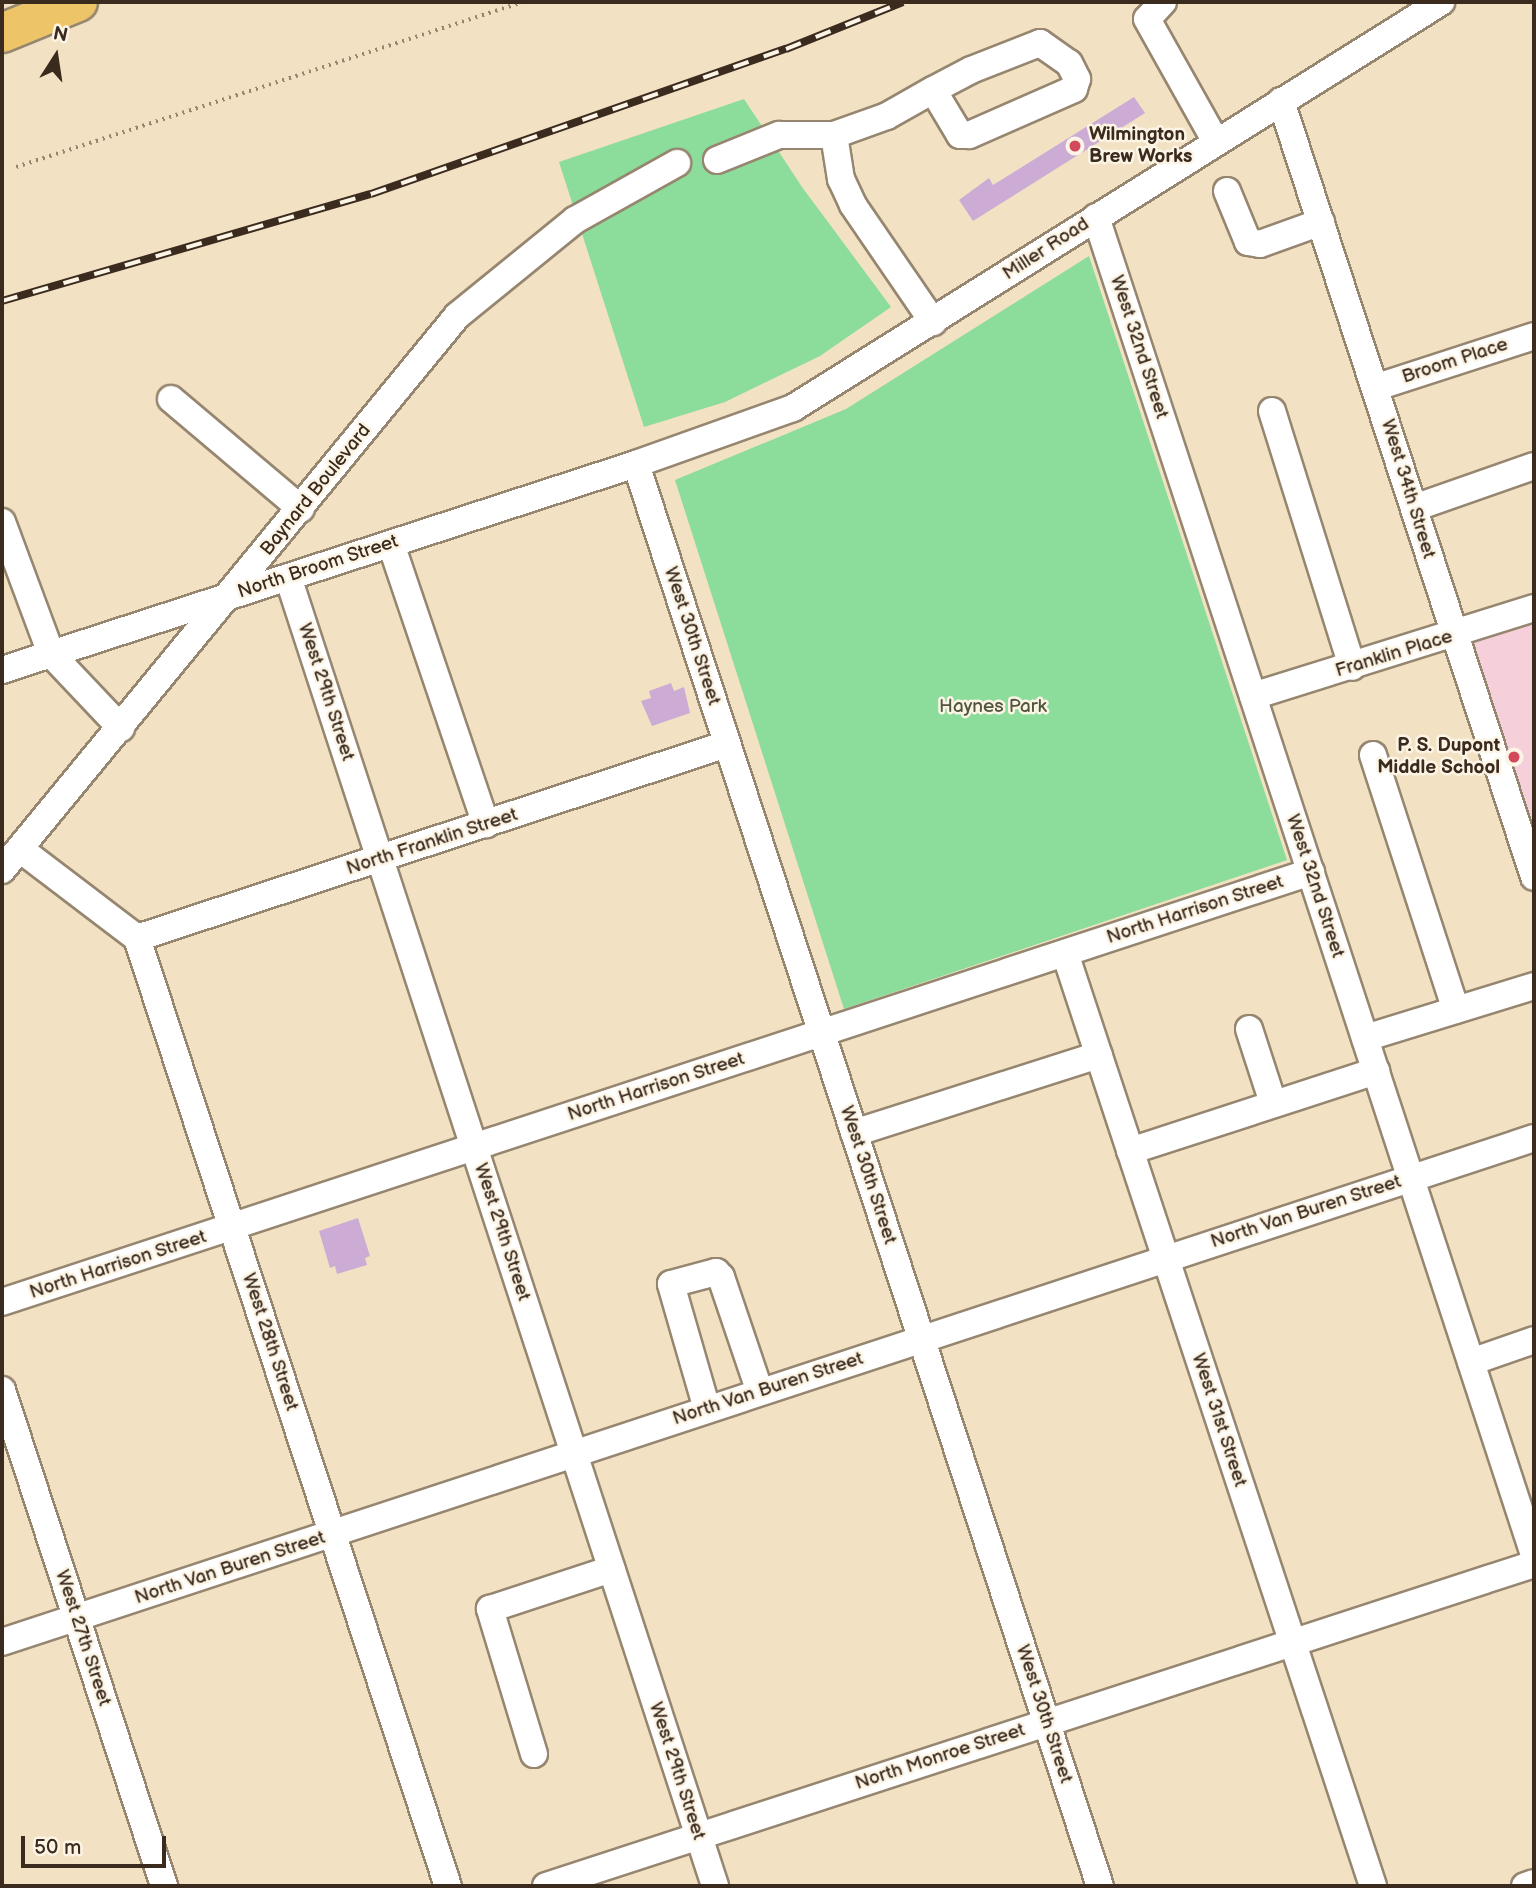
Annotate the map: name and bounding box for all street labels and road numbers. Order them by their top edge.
street label: Miller Road [999,213,1093,285]
street label: West 32nd Street [1105,272,1173,422]
street label: Broom Place [1399,333,1511,389]
street label: West 34th Street [1376,416,1440,562]
street label: Baynard Boulevard [256,420,376,560]
street label: North Broom Street [235,530,401,604]
street label: West 30th Street [659,564,725,708]
street label: West 29th Street [293,620,359,764]
street label: Franklin Place [1333,625,1455,683]
street label: North Franklin Street [343,804,521,880]
street label: West 32nd Street [1281,811,1349,961]
street label: North Harrison Street [1104,871,1286,949]
street label: North Harrison Street [565,1048,747,1126]
street label: West 30th Street [835,1103,901,1247]
street label: West 29th Street [469,1160,535,1304]
street label: North Van Buren Street [1207,1170,1405,1254]
street label: North Harrison Street [27,1226,209,1304]
street label: West 28th Street [237,1270,303,1414]
street label: North Van Buren Street [669,1347,867,1431]
street label: West 31st Street [1187,1350,1251,1490]
street label: North Van Buren Street [131,1526,329,1610]
street label: West 27th Street [50,1567,116,1709]
street label: West 30th Street [1011,1642,1077,1786]
street label: West 29th Street [644,1699,710,1843]
street label: North Monroe Street [852,1719,1028,1795]

